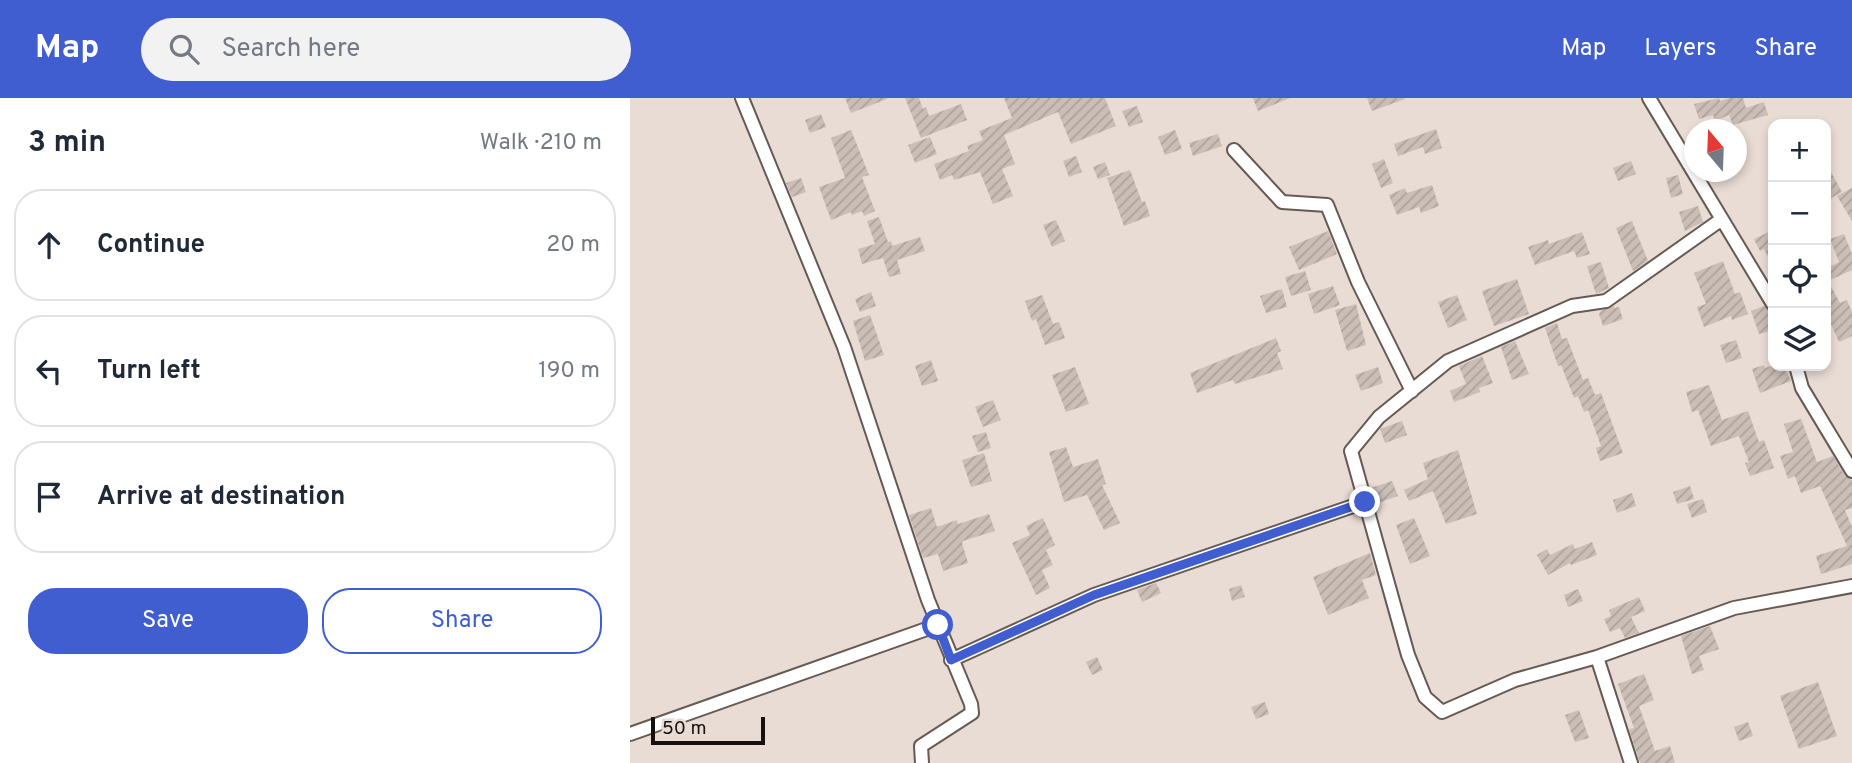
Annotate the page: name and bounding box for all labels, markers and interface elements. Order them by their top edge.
search box [141,18,631,81]
text: Map [35,28,99,70]
icon: search [165,30,203,68]
text: Search here [221,33,360,66]
text: Map [1561,34,1606,64]
text: Layers [1644,34,1716,64]
text: Share [1754,34,1817,64]
north arrow [1684,119,1747,182]
map controls [1768,119,1831,371]
button: + [1768,119,1831,182]
text: 3 min [28,125,106,162]
text: Walk · 210 m [480,129,602,158]
button: − [1768,182,1831,245]
icon: ahead [30,226,68,264]
text: Continue [97,229,205,262]
text: 20 m [546,231,600,260]
button: locate [1768,245,1831,308]
button: layers [1768,308,1831,371]
icon: left [30,352,68,390]
text: Turn left [97,355,201,388]
text: 190 m [538,357,600,386]
icon: arrive [30,478,68,516]
text: Arrive at destination [97,481,345,514]
route end [1349,486,1380,517]
button: Save [28,588,308,654]
button: Share [322,588,602,654]
route start [922,609,953,640]
scale bar [651,714,765,746]
text: 50 m [662,717,707,741]

